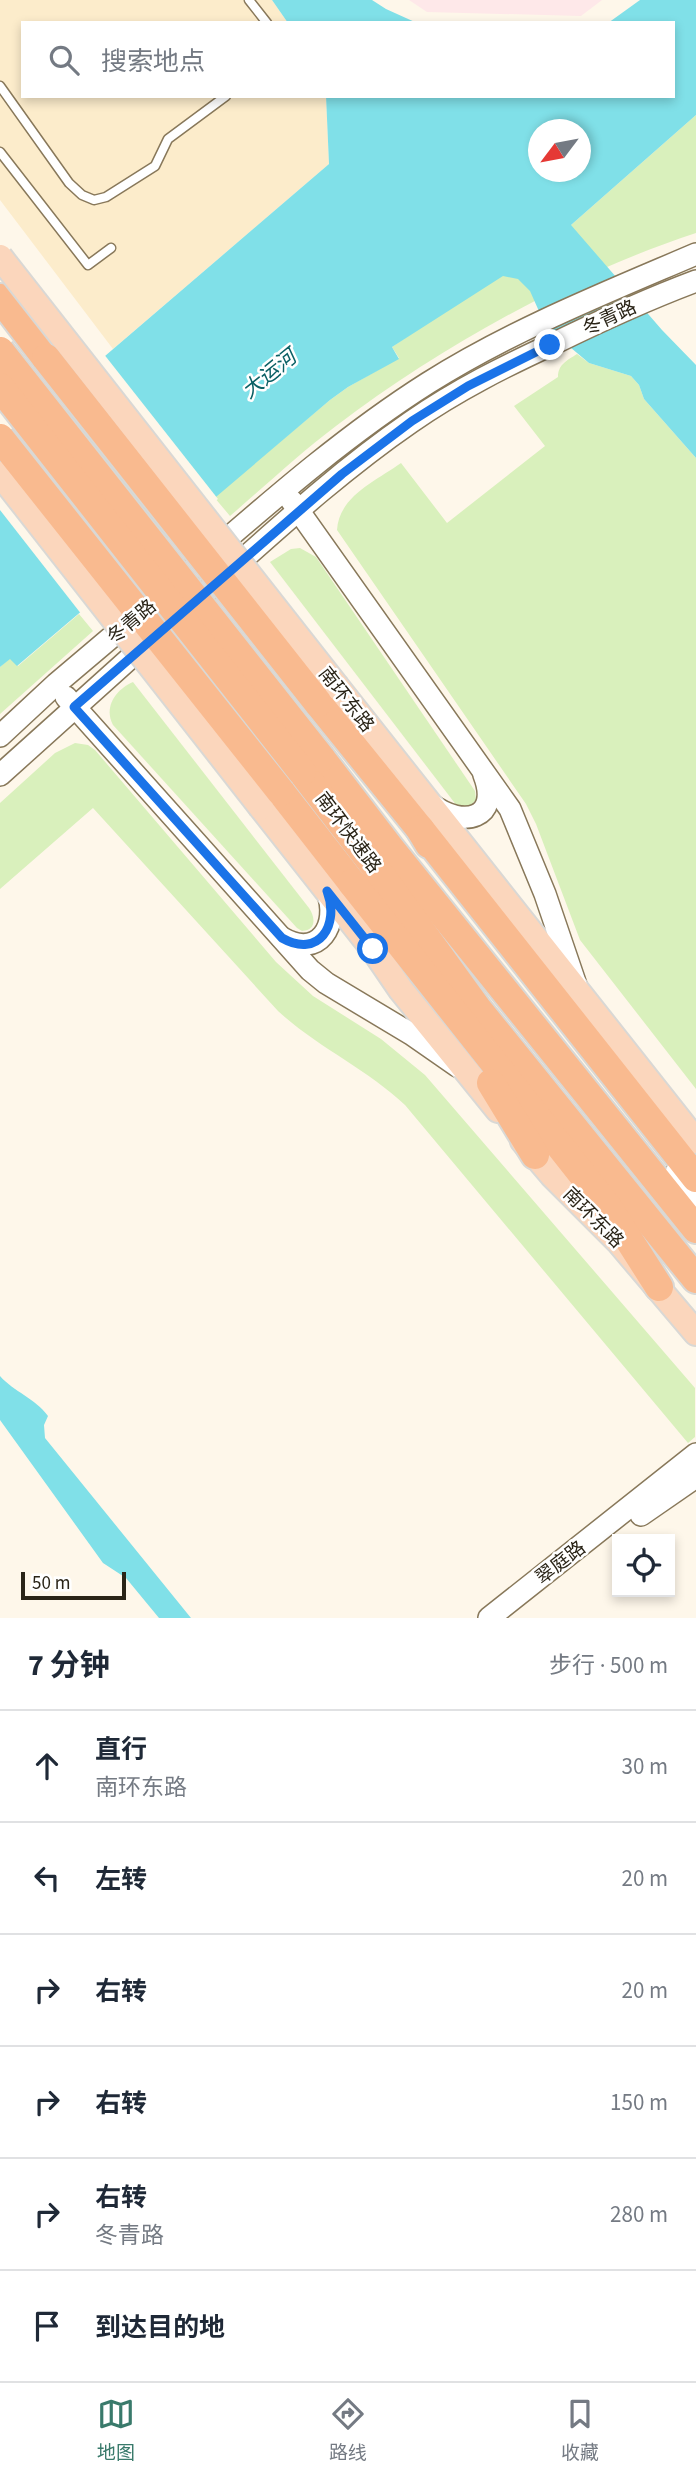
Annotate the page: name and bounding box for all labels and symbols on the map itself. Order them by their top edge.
north arrow [528,119,591,182]
street label: 冬青路 [578,294,641,343]
route end [534,329,565,360]
water label: 大运河 [235,340,306,405]
street label: 冬青路 [101,593,162,651]
street label: 南环东路 [312,662,380,738]
street label: 南环快速路 [308,787,387,879]
route start [357,933,388,964]
street label: 南环东路 [557,1182,629,1254]
street label: 翠庭路 [530,1535,592,1591]
scale bar [21,1569,126,1601]

